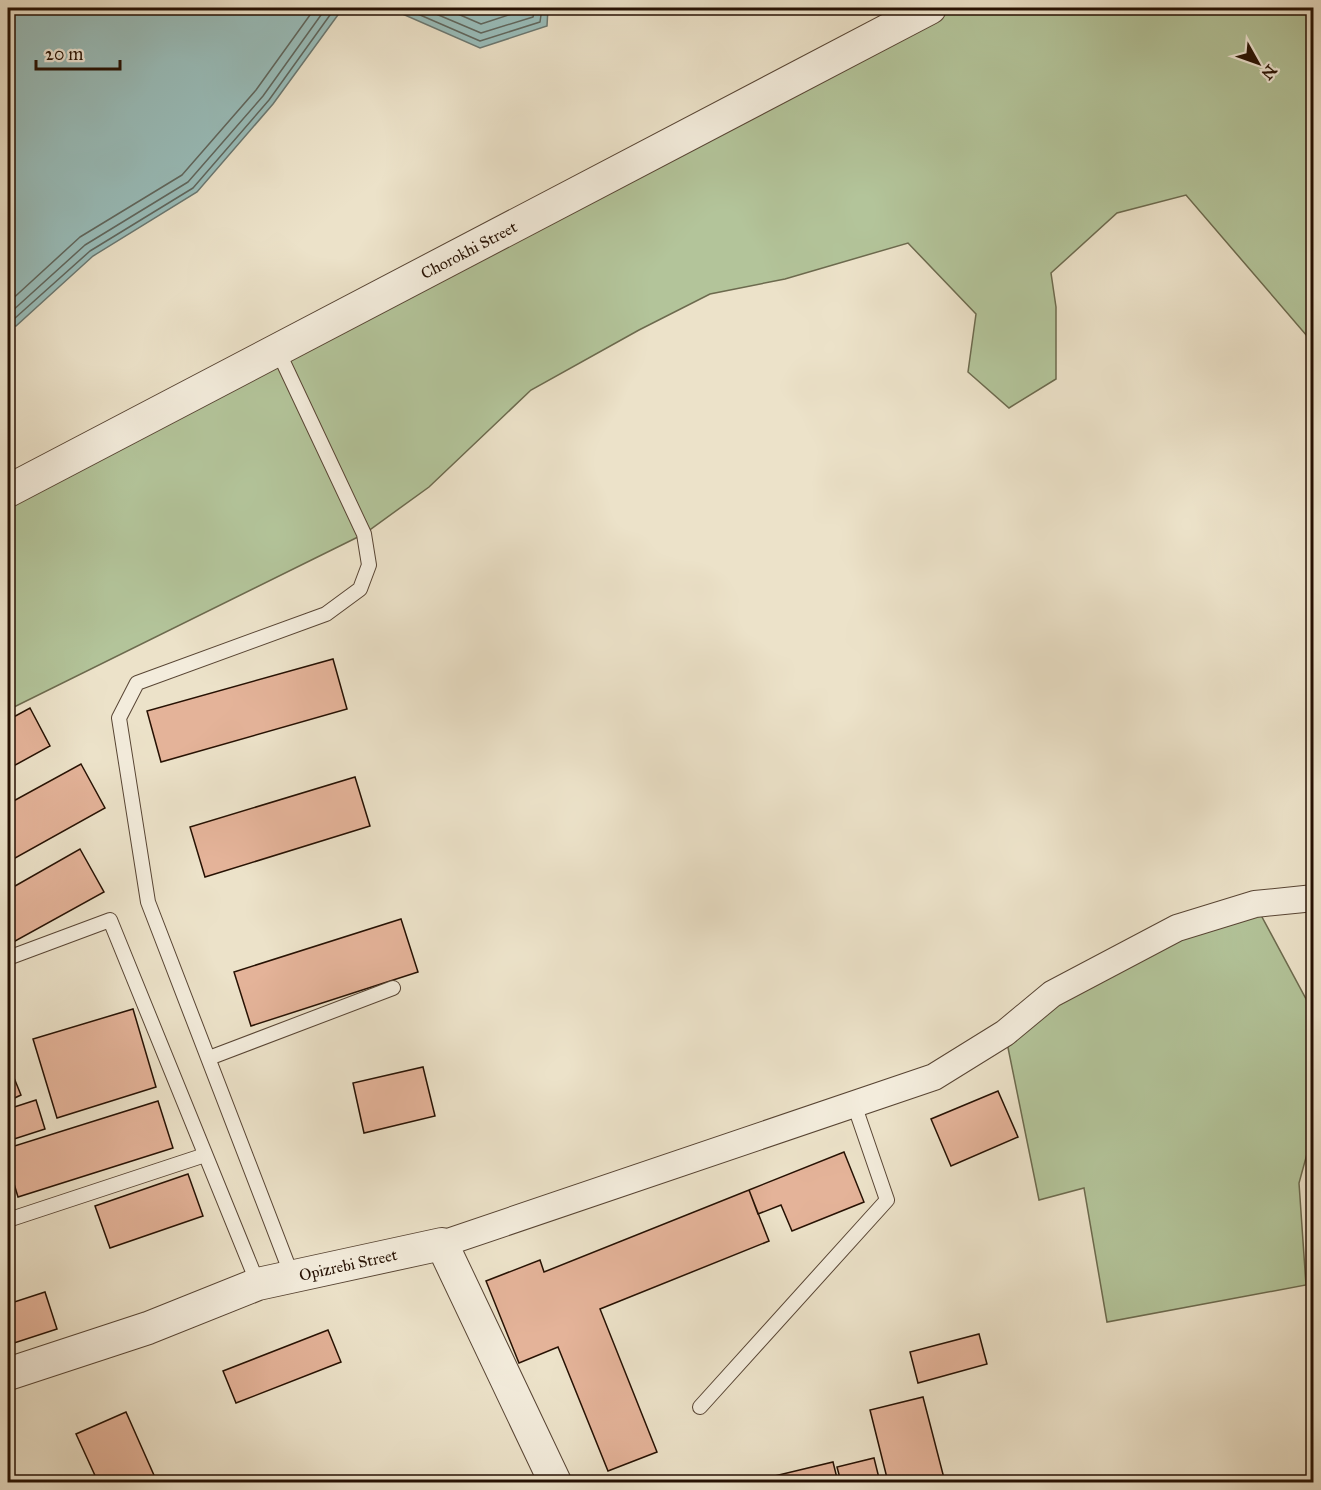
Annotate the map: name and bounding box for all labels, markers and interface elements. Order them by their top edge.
scale bar [36,33,120,71]
north arrow [1228,33,1288,93]
text: 20 m [45,43,83,65]
text: N [1257,61,1281,84]
street label: Chorokhi Street [418,217,520,283]
street label: Opizrebi Street [297,1245,399,1285]

